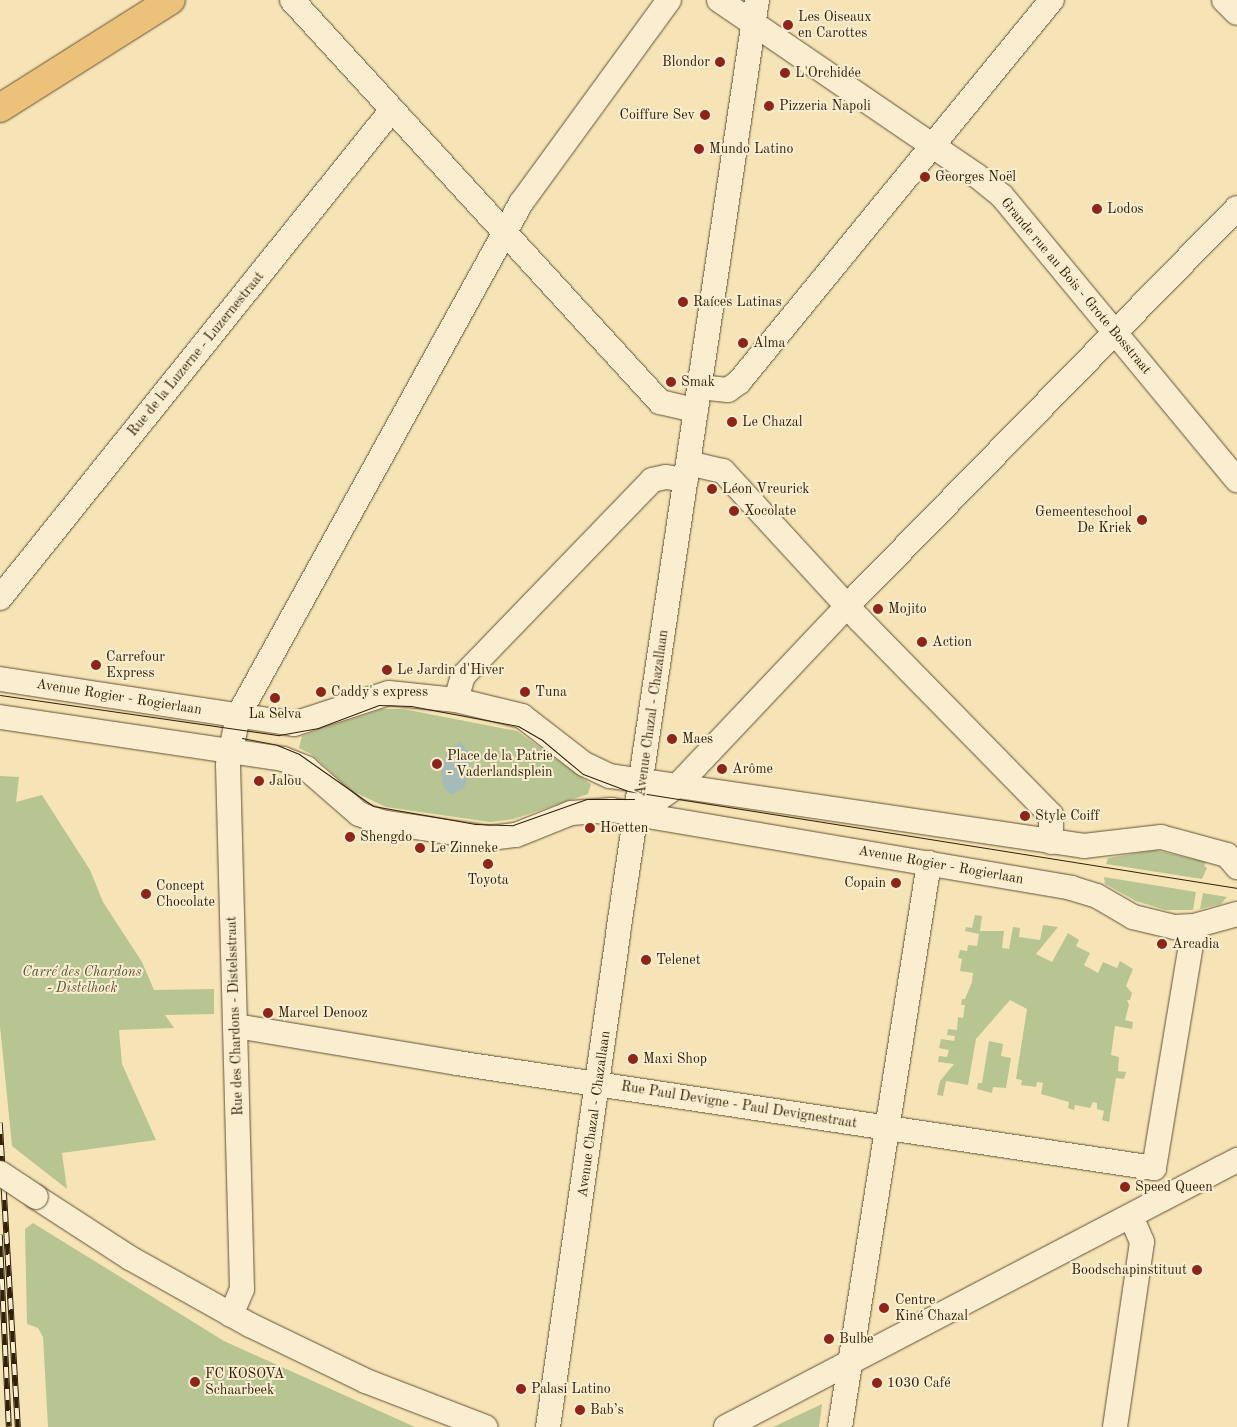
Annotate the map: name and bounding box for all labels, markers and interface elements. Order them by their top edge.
place label: Les Oiseaux en Carottes [798,9,872,41]
marker: Les Oiseaux en Carottes [782,19,794,31]
place label: Blondor [662,54,710,70]
marker: Blondor [714,56,726,68]
place label: L'Orchidée [795,65,861,81]
marker: L'Orchidée [779,67,791,79]
place label: Pizzeria Napoli [779,98,871,114]
marker: Pizzeria Napoli [763,100,775,112]
place label: Coiffure Sev [620,107,695,123]
marker: Coiffure Sev [699,109,711,121]
place label: Mundo Latino [709,141,793,157]
marker: Mundo Latino [693,143,705,155]
place label: Georges Noël [935,169,1016,185]
marker: Georges Noël [919,171,931,183]
street label: Grande rue au Bois - Grote Bosstraat [997,194,1155,378]
place label: Lodos [1107,201,1144,217]
marker: Lodos [1091,203,1103,215]
street label: Rue de la Luzerne - Luzernestraat [124,268,268,440]
place label: Raíces Latinas [693,294,782,310]
marker: Raíces Latinas [677,296,689,308]
place label: Alma [753,335,786,351]
marker: Alma [737,337,749,349]
place label: Smak [681,374,715,390]
marker: Smak [665,376,677,388]
place label: Le Chazal [742,414,803,430]
marker: Le Chazal [726,416,738,428]
place label: Léon Vreurick [722,481,810,497]
marker: Léon Vreurick [706,483,718,495]
place label: Xocolate [744,503,796,519]
place label: Gemeenteschool De Kriek [1035,504,1132,536]
marker: Xocolate [728,505,740,517]
marker: Gemeenteschool De Kriek [1136,514,1148,526]
place label: Mojito [888,601,927,617]
marker: Mojito [872,603,884,615]
street label: Avenue Chazal - Chazallaan [632,629,672,797]
place label: Action [932,634,972,650]
marker: Action [916,636,928,648]
place label: Carrefour Express [106,649,165,682]
marker: Carrefour Express [90,659,102,671]
place label: Le Jardin d'Hiver [397,662,504,678]
marker: Le Jardin d'Hiver [381,664,393,676]
street label: Avenue Rogier - Rogierlaan [35,676,203,718]
place label: Caddy's express [331,684,428,700]
place label: Tuna [535,684,567,700]
marker: Caddy's express [315,686,327,698]
marker: Tuna [519,686,531,698]
marker: La Selva [269,692,281,704]
place label: La Selva [248,706,302,722]
place label: Maes [682,731,713,747]
marker: Maes [666,733,678,745]
place label: Place de la Patrie - Vaderlandsplein [447,748,553,780]
marker: Place de la Patrie - Vaderlandsplein [431,758,443,770]
place label: Arôme [732,761,773,777]
marker: Arôme [716,763,728,775]
place label: Jalou [269,773,302,789]
marker: Jalou [253,775,265,787]
place label: Style Coiff [1035,808,1099,824]
marker: Style Coiff [1019,810,1031,822]
place label: Hoetten [600,820,648,836]
marker: Hoetten [584,822,596,834]
place label: Shengdo [360,829,412,845]
marker: Shengdo [344,831,356,843]
place label: Le Zinneke [430,840,498,856]
marker: Le Zinneke [414,842,426,854]
street label: Avenue Rogier - Rogierlaan [857,842,1025,888]
marker: Toyota [482,858,494,870]
place label: Toyota [467,872,509,888]
place label: Copain [844,875,886,891]
marker: Copain [890,877,902,889]
place label: Concept Chocolate [156,878,215,910]
marker: Concept Chocolate [140,888,152,900]
street label: Rue des Chardons - Distelsstraat [223,916,247,1116]
place label: Arcadia [1172,936,1219,952]
marker: Arcadia [1156,938,1168,950]
place label: Telenet [656,952,701,968]
marker: Telenet [640,954,652,966]
park label: Carré des Chardons - Distelhoek [22,964,142,996]
place label: Marcel Denooz [278,1005,368,1021]
marker: Marcel Denooz [262,1007,274,1019]
street label: Avenue Chazal - Chazallaan [574,1030,614,1198]
place label: Maxi Shop [643,1051,707,1067]
marker: Maxi Shop [627,1053,639,1065]
street label: Rue Paul Devigne - Paul Devignestraat [620,1078,858,1132]
place label: Speed Queen [1135,1179,1213,1195]
marker: Speed Queen [1119,1181,1131,1193]
place label: Boodschapinstituut [1071,1262,1187,1278]
marker: Boodschapinstituut [1191,1264,1203,1276]
place label: Centre Kiné Chazal [895,1292,968,1324]
marker: Centre Kiné Chazal [877,1301,891,1315]
place label: Bulbe [839,1331,874,1347]
marker: Bulbe [823,1333,835,1345]
place label: FC KOSOVA Schaarbeek [205,1366,284,1398]
place label: 1030 Café [887,1375,951,1391]
marker: FC KOSOVA Schaarbeek [189,1376,201,1388]
marker: 1030 Café [871,1377,883,1389]
place label: Palasi Latino [531,1381,611,1397]
marker: Palasi Latino [515,1383,527,1395]
place label: Bab’s [590,1402,624,1418]
marker: Bab’s [574,1404,586,1416]

